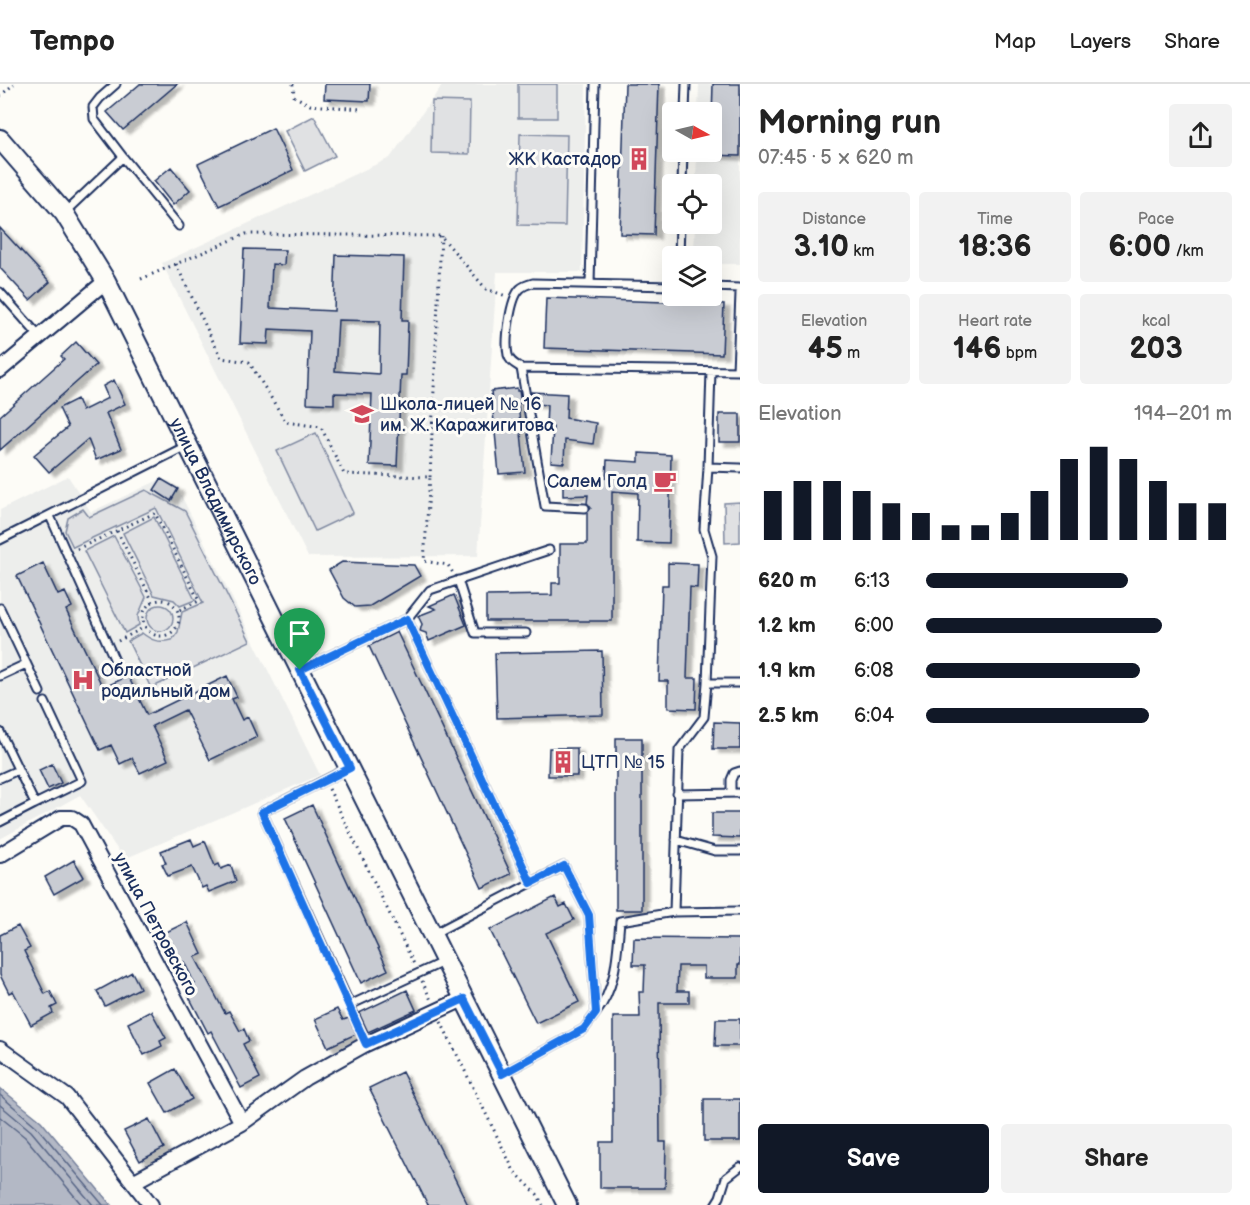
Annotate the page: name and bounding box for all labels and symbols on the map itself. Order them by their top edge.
north arrow [662,102,722,162]
building icon: ЖК Кастадор [626,146,652,172]
place label: ЖК Кастадор [509,149,621,170]
place label: Школа-лицей № 16 им. Ж. Каражигитова [380,394,555,436]
school or university icon: Школа-лицей № 16 им. Ж. Каражигитова [349,401,375,427]
street label: улица Владимирского [165,415,266,588]
cafe icon: Салем Голд [652,468,678,494]
place label: Салем Голд [547,471,647,492]
pin [274,608,325,670]
place label: Областной родильный дом [101,660,231,702]
hospital icon: Областной родильный дом [70,667,96,693]
building icon: ЦТП № 15 [550,749,576,775]
place label: ЦТП № 15 [581,752,665,773]
street label: улица Петровского [109,849,202,999]

